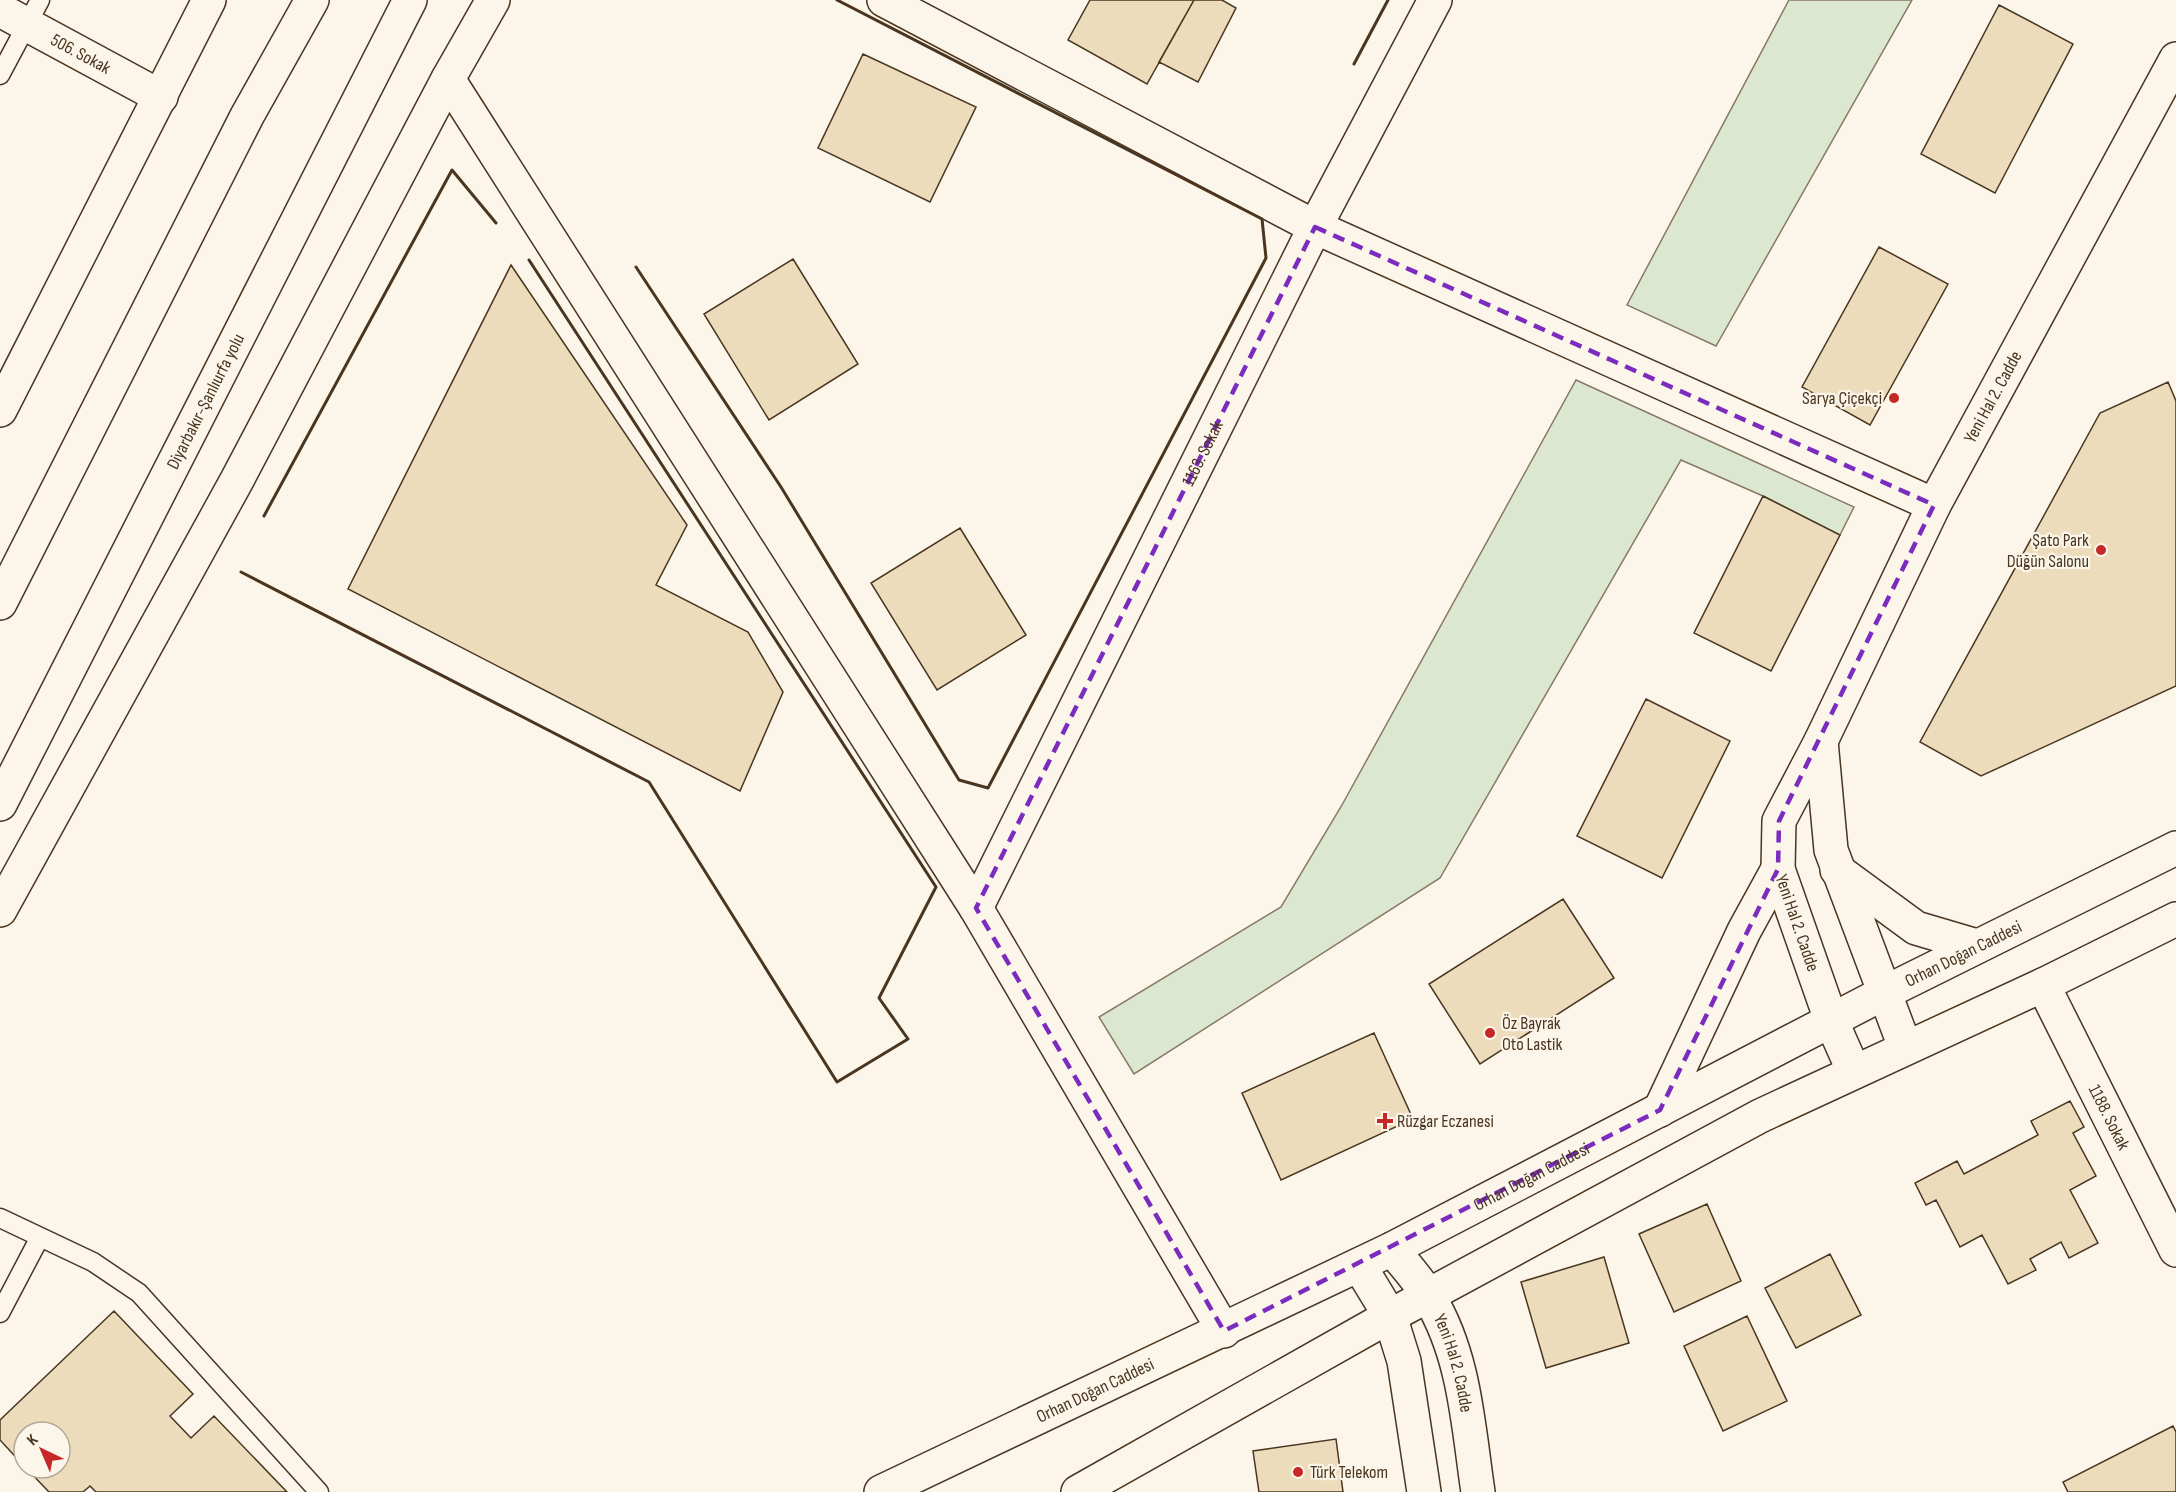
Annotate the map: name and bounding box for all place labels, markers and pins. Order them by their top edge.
place label: Sarya Çiçekçi [1802,388,1882,409]
marker: Sarya Çiçekçi [1887,391,1901,405]
place label: Şato Park Düğün Salonu [2007,530,2089,572]
marker: Şato Park Düğün Salonu [2094,543,2108,557]
place label: Öz Bayrak Oto Lastik [1502,1013,1562,1055]
marker: Öz Bayrak Oto Lastik [1483,1026,1497,1040]
place label: Rüzgar Eczanesi [1397,1111,1494,1132]
marker: Rüzgar Eczanesi [1378,1114,1392,1128]
place label: Türk Telekom [1310,1462,1388,1483]
marker: Türk Telekom [1291,1465,1305,1479]

